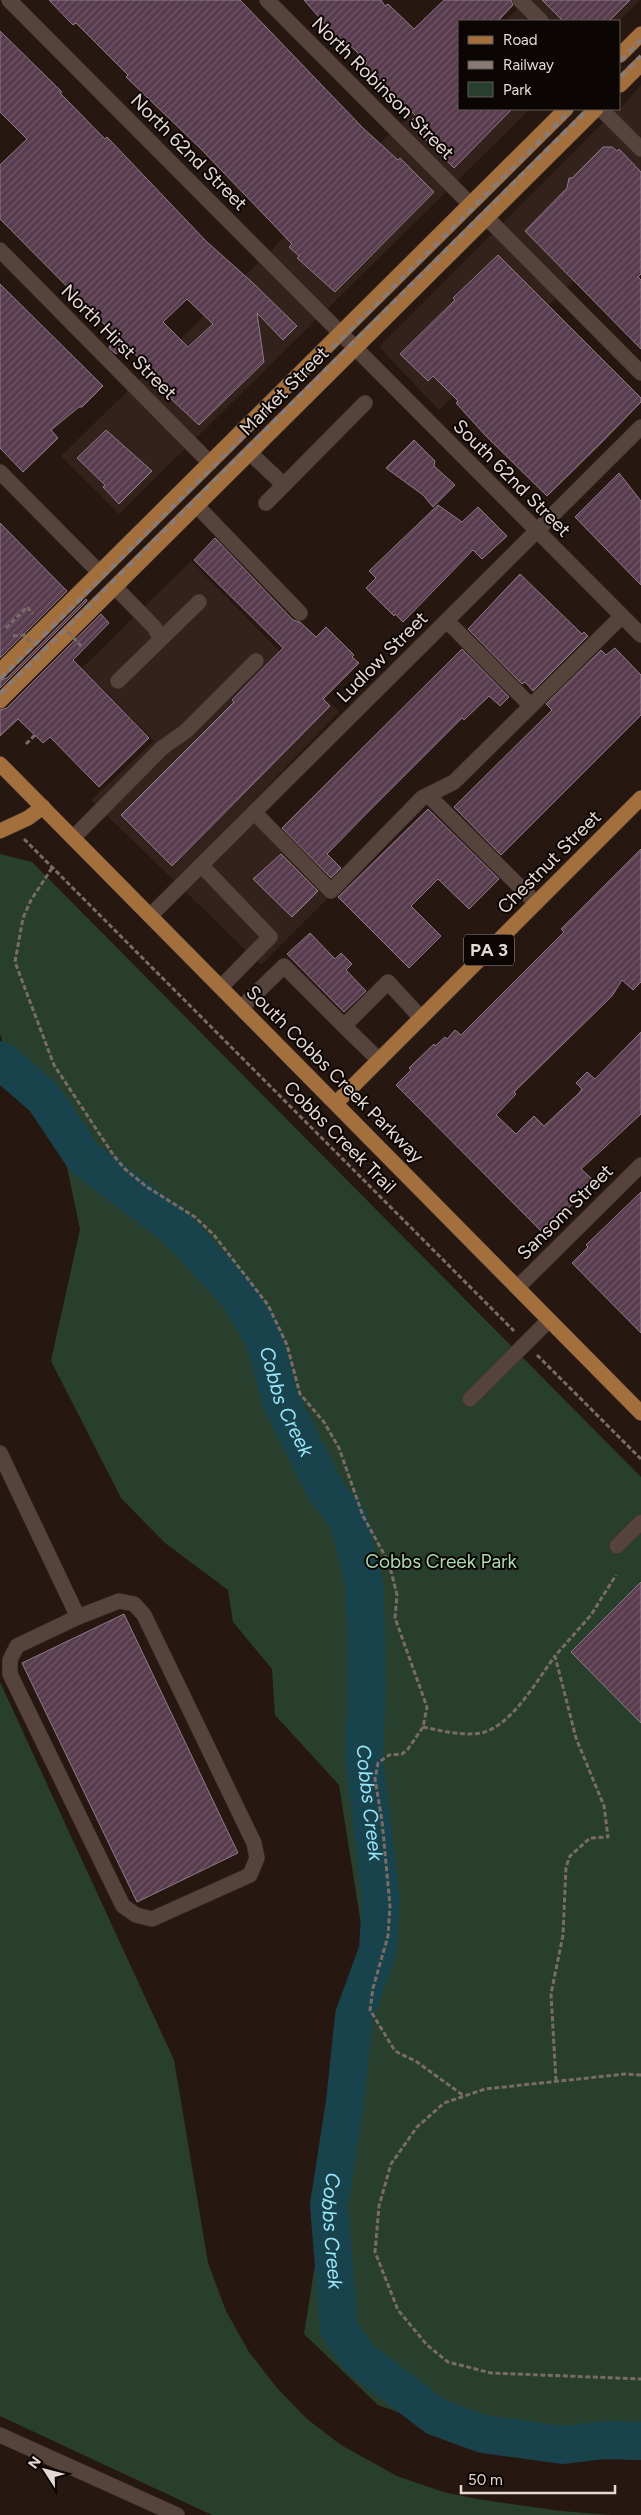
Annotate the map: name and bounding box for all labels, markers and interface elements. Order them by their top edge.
street label: North Robinson Street [307,12,459,164]
legend [458,20,621,110]
text: Road [503,31,538,49]
text: Railway [503,56,554,74]
text: Park [503,81,532,99]
street label: North 62nd Street [126,89,252,215]
street label: North Hirst Street [57,280,181,404]
street label: Market Street [235,342,333,440]
street label: South 62nd Street [448,414,576,542]
street label: Ludlow Street [332,607,432,707]
street label: Chestnut Street [492,805,606,919]
road number: PA 3 [464,934,514,966]
street label: South Cobbs Creek Parkway [242,981,428,1167]
street label: Cobbs Creek Trail [279,1076,401,1198]
street label: Sansom Street [512,1159,618,1265]
water label: Cobbs Creek [255,1344,320,1462]
park label: Cobbs Creek Park [365,1550,518,1573]
water label: Cobbs Creek [352,1744,388,1863]
water label: Cobbs Creek [316,2171,348,2291]
north arrow [20,2445,70,2495]
text: N [25,2453,45,2472]
scale bar [461,2462,615,2494]
text: 50 m [468,2471,503,2489]

